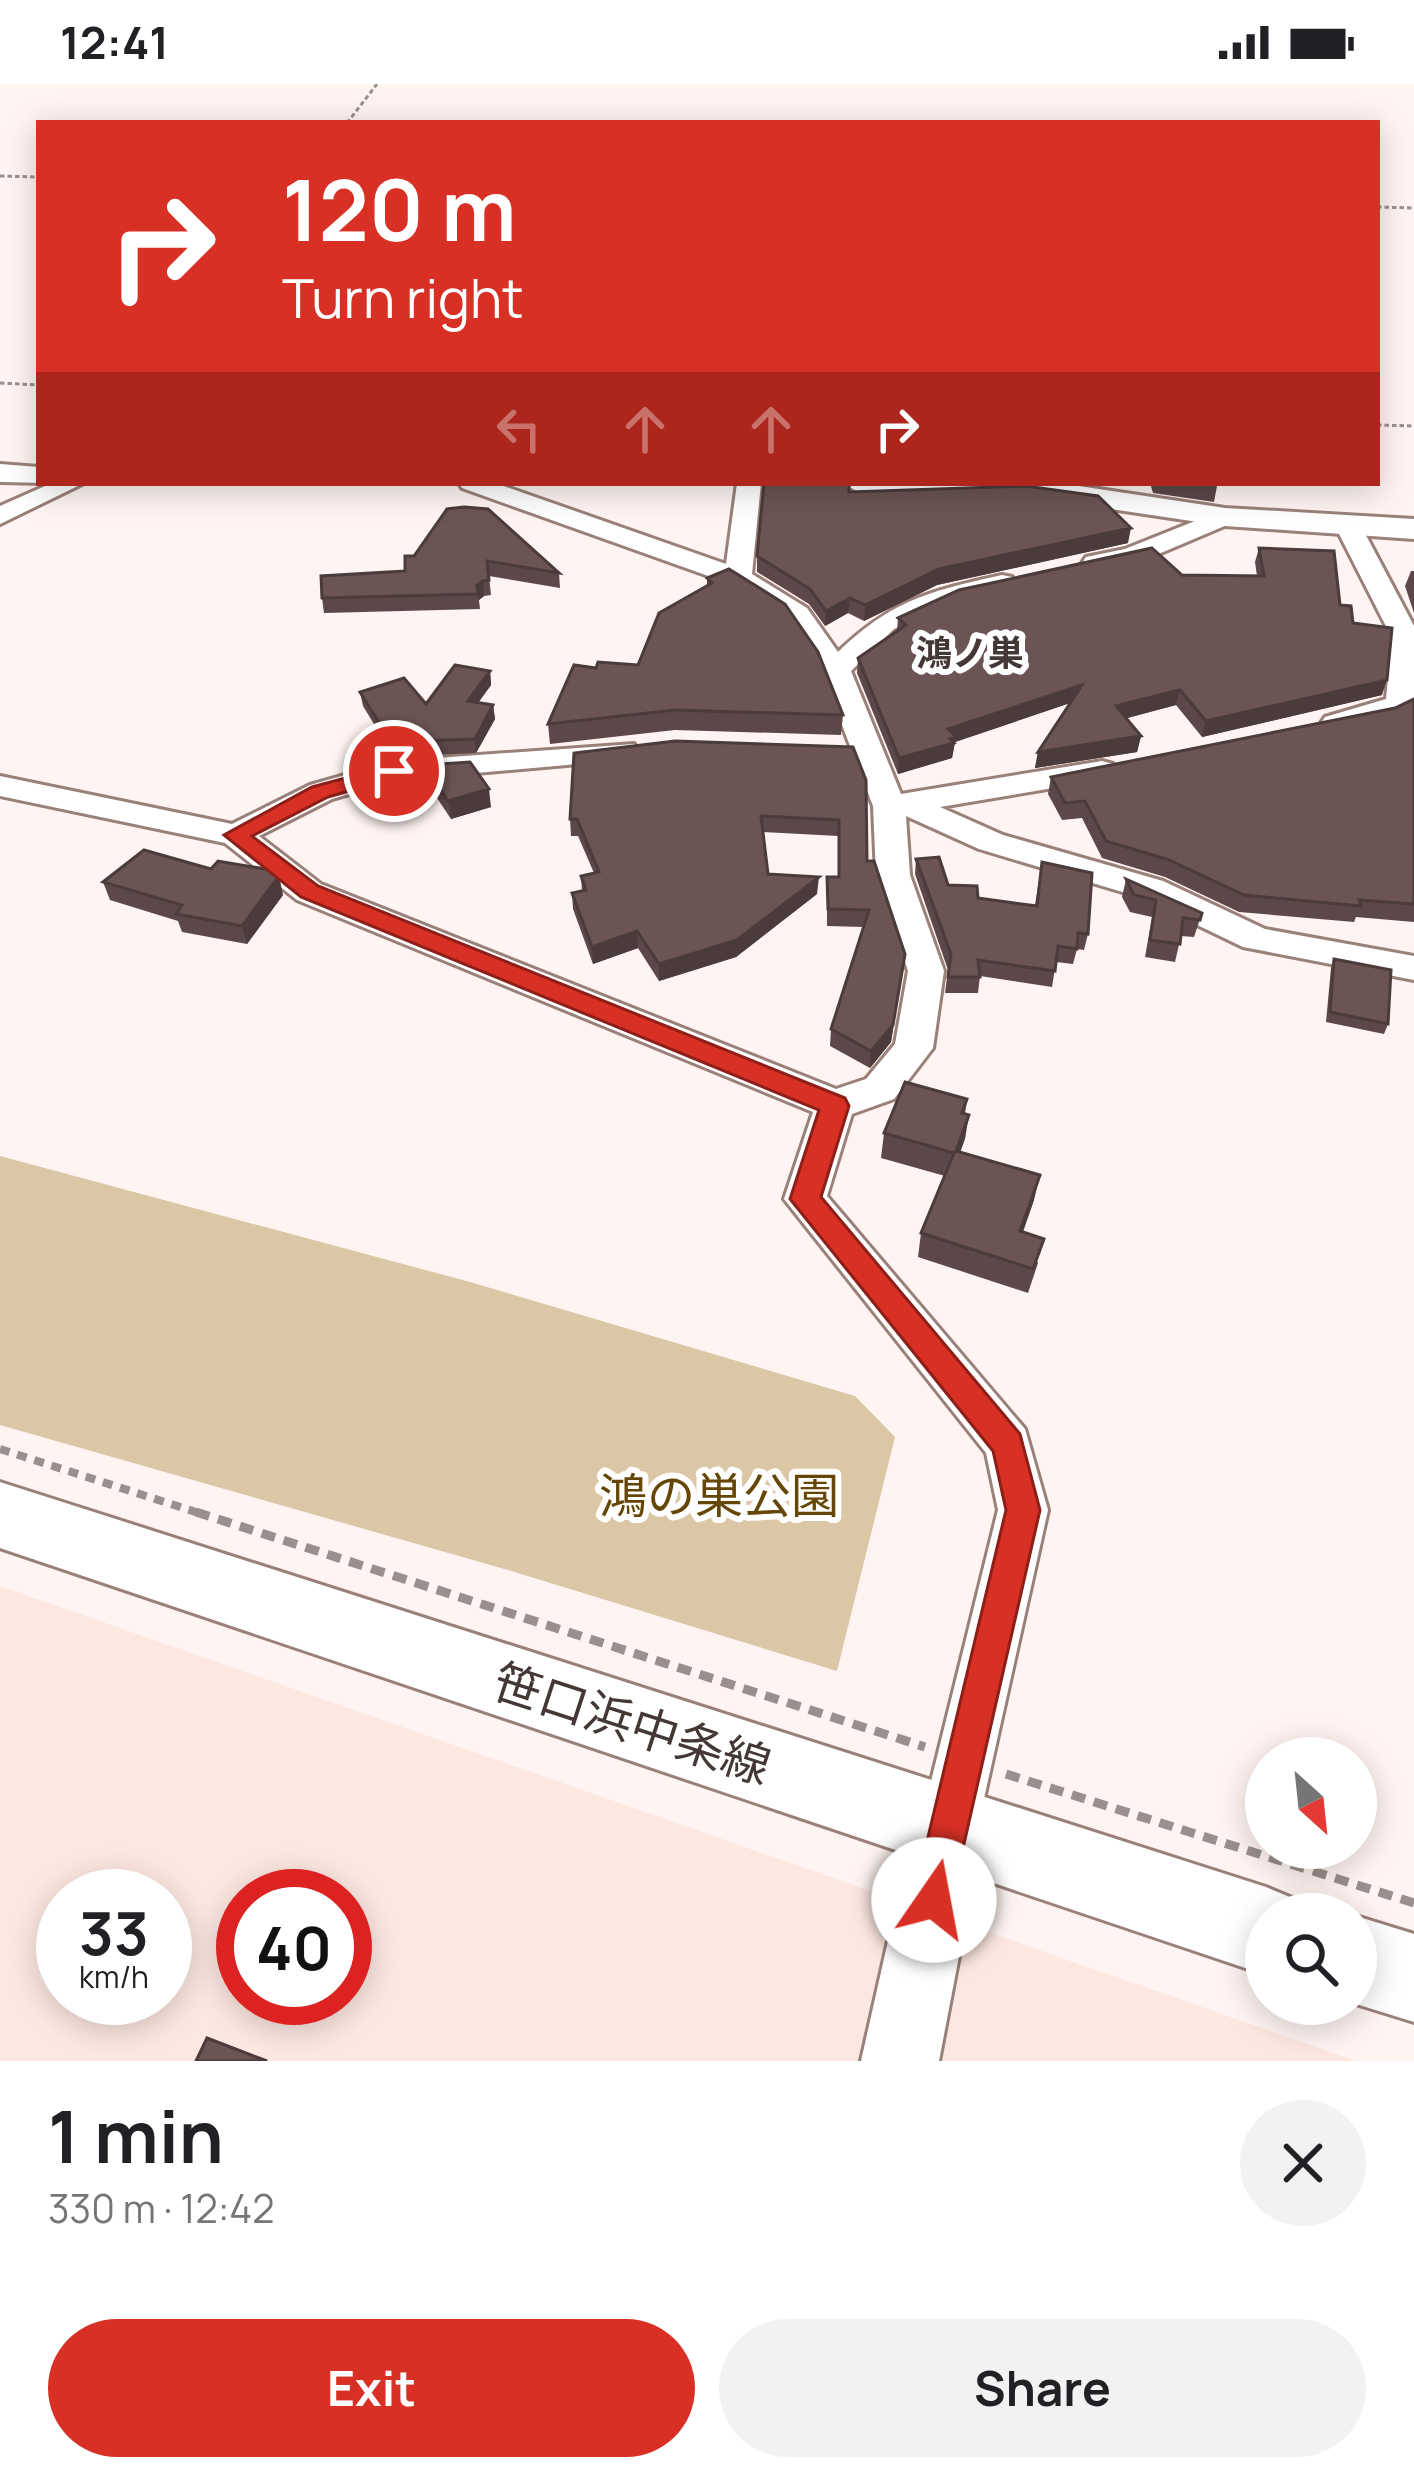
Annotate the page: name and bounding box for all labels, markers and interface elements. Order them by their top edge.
text: 12:41 [60,11,169,73]
text: 120 m [282,151,516,266]
icon: right [84,168,240,324]
text: Turn right [282,260,524,334]
icon: left [486,396,552,462]
icon: ahead [612,396,678,462]
icon: ahead [738,396,804,462]
icon: right [864,396,930,462]
district label: 鴻ノ巣 [916,628,1024,677]
pin [343,720,445,822]
icon: arrive [361,738,427,804]
park label: 鴻の巣公園 [599,1462,839,1527]
street label: 笹口浜中条線 [485,1647,779,1798]
north arrow [1245,1737,1377,1869]
map controls [1245,1737,1377,2025]
position arrow [871,1837,997,1963]
speed limit sign: 40 [216,1869,372,2025]
text: 33 [79,1891,149,1973]
button: search [1245,1893,1377,2025]
text: km/h [79,1956,149,1997]
text: 1 min [48,2086,224,2185]
button: close [1240,2100,1366,2226]
text: 330 m · 12:42 [48,2181,275,2235]
button: Exit [48,2319,695,2457]
button: Share [719,2319,1366,2457]

